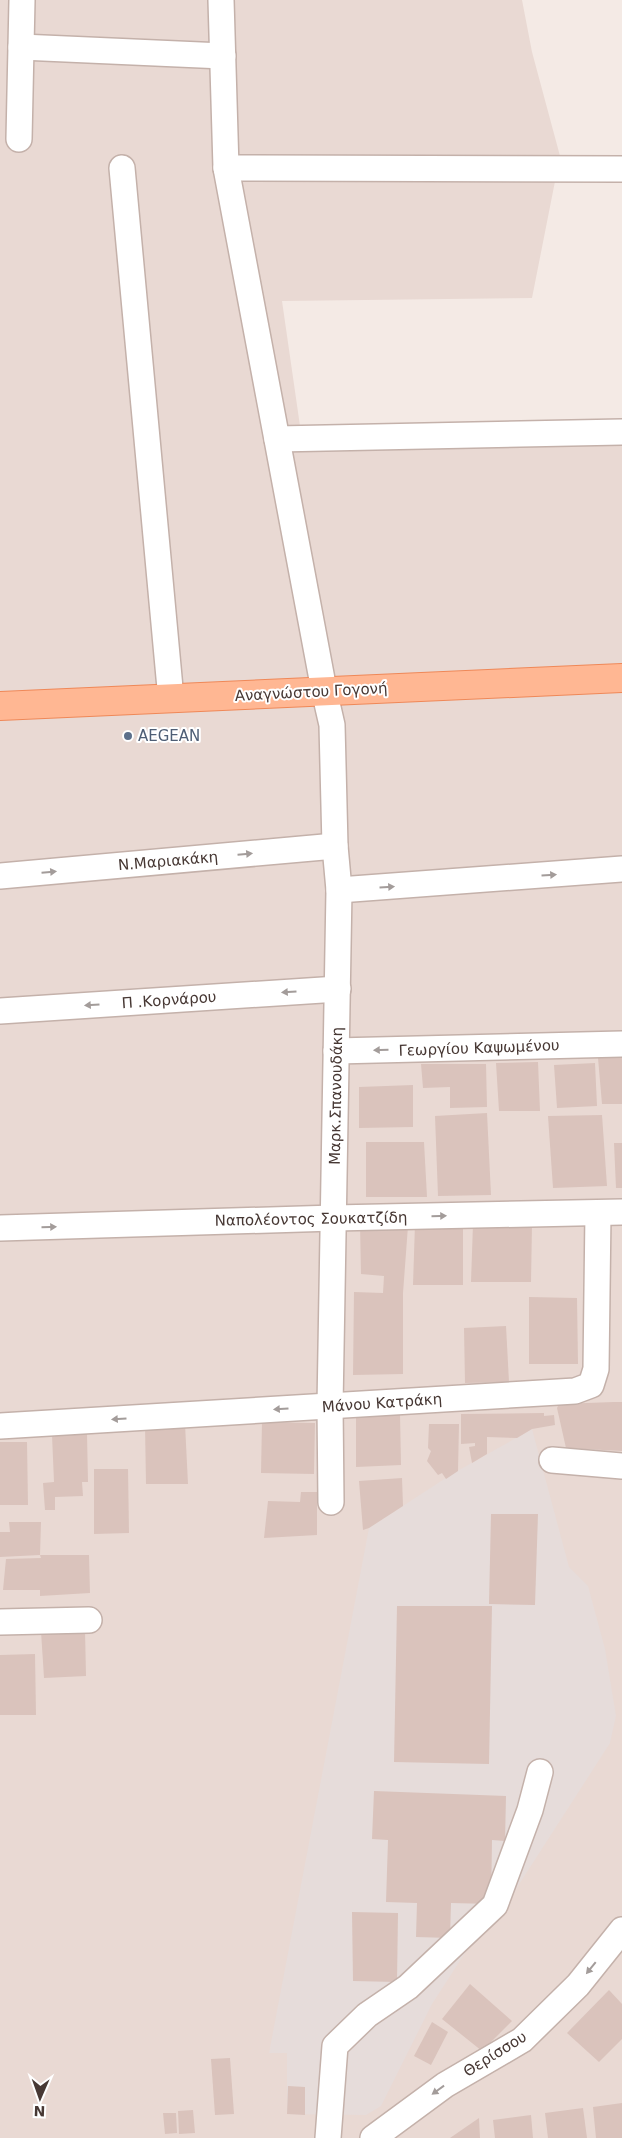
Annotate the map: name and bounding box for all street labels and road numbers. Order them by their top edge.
street label: Αναγνώστου Γογονή [234,679,388,705]
street label: Ν.Μαριακάκη [117,848,219,874]
street label: Π .Κορνάρου [121,988,217,1012]
street label: Μαρκ.Σπανουδάκη [326,1027,346,1165]
street label: Γεωργίου Καψωμένου [398,1036,560,1060]
street label: Ναπολέοντος Σουκατζίδη [215,1208,407,1230]
street label: Μάνου Κατράκη [321,1390,443,1416]
street label: Θερίσσου [460,2027,530,2081]

